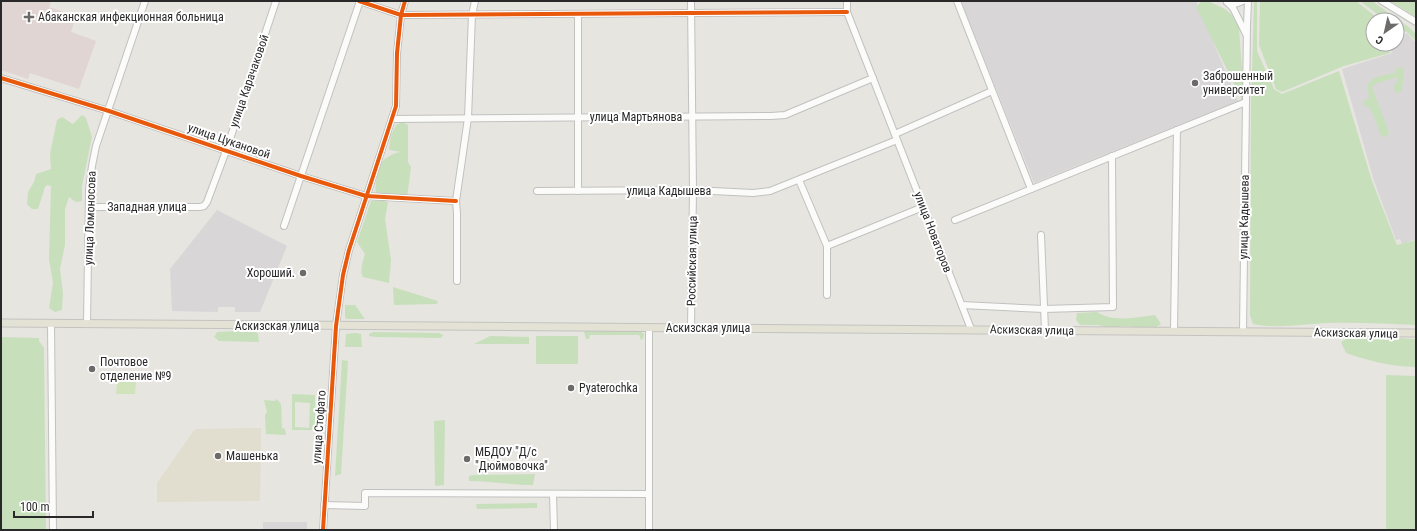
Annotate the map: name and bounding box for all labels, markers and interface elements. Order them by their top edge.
place label: Абаканская инфекционная больница [38,10,224,24]
marker: Абаканская инфекционная больница [23,11,35,23]
north arrow [1365,12,1405,52]
street label: улица Карачаковой [227,33,271,129]
text: С [1373,33,1386,47]
place label: Заброшенный университет [1203,69,1273,97]
marker: Заброшенный университет [1190,78,1200,88]
street label: улица Мартьянова [590,110,683,124]
street label: улица Цукановой [186,120,272,162]
street label: улица Ломоносова [81,170,99,265]
street label: улица Кадышева [1236,174,1252,259]
street label: улица Кадышева [627,184,712,198]
street label: улица Новаторов [911,189,955,275]
street label: Западная улица [107,200,187,214]
street label: Российская улица [684,215,700,306]
place label: Хороший. [247,266,295,280]
marker: Хороший. [298,268,308,278]
street label: Аскизская улица [235,319,319,333]
street label: Аскизская улица [666,321,750,335]
street label: Аскизская улица [990,322,1075,338]
street label: Аскизская улица [1314,325,1399,341]
place label: Почтовое отделение №9 [100,355,172,383]
marker: Почтовое отделение №9 [87,364,97,374]
place label: Pyaterochka [579,381,638,395]
marker: Pyaterochka [566,383,576,393]
street label: улица Стофато [309,390,329,464]
place label: МБДОУ "Д/с "Дюймовочка" [475,445,548,473]
place label: Машенька [226,449,279,463]
marker: Машенька [213,451,223,461]
marker: МБДОУ "Д/с "Дюймовочка" [462,454,472,464]
scale bar [14,493,93,519]
text: 100 m [20,500,50,514]

